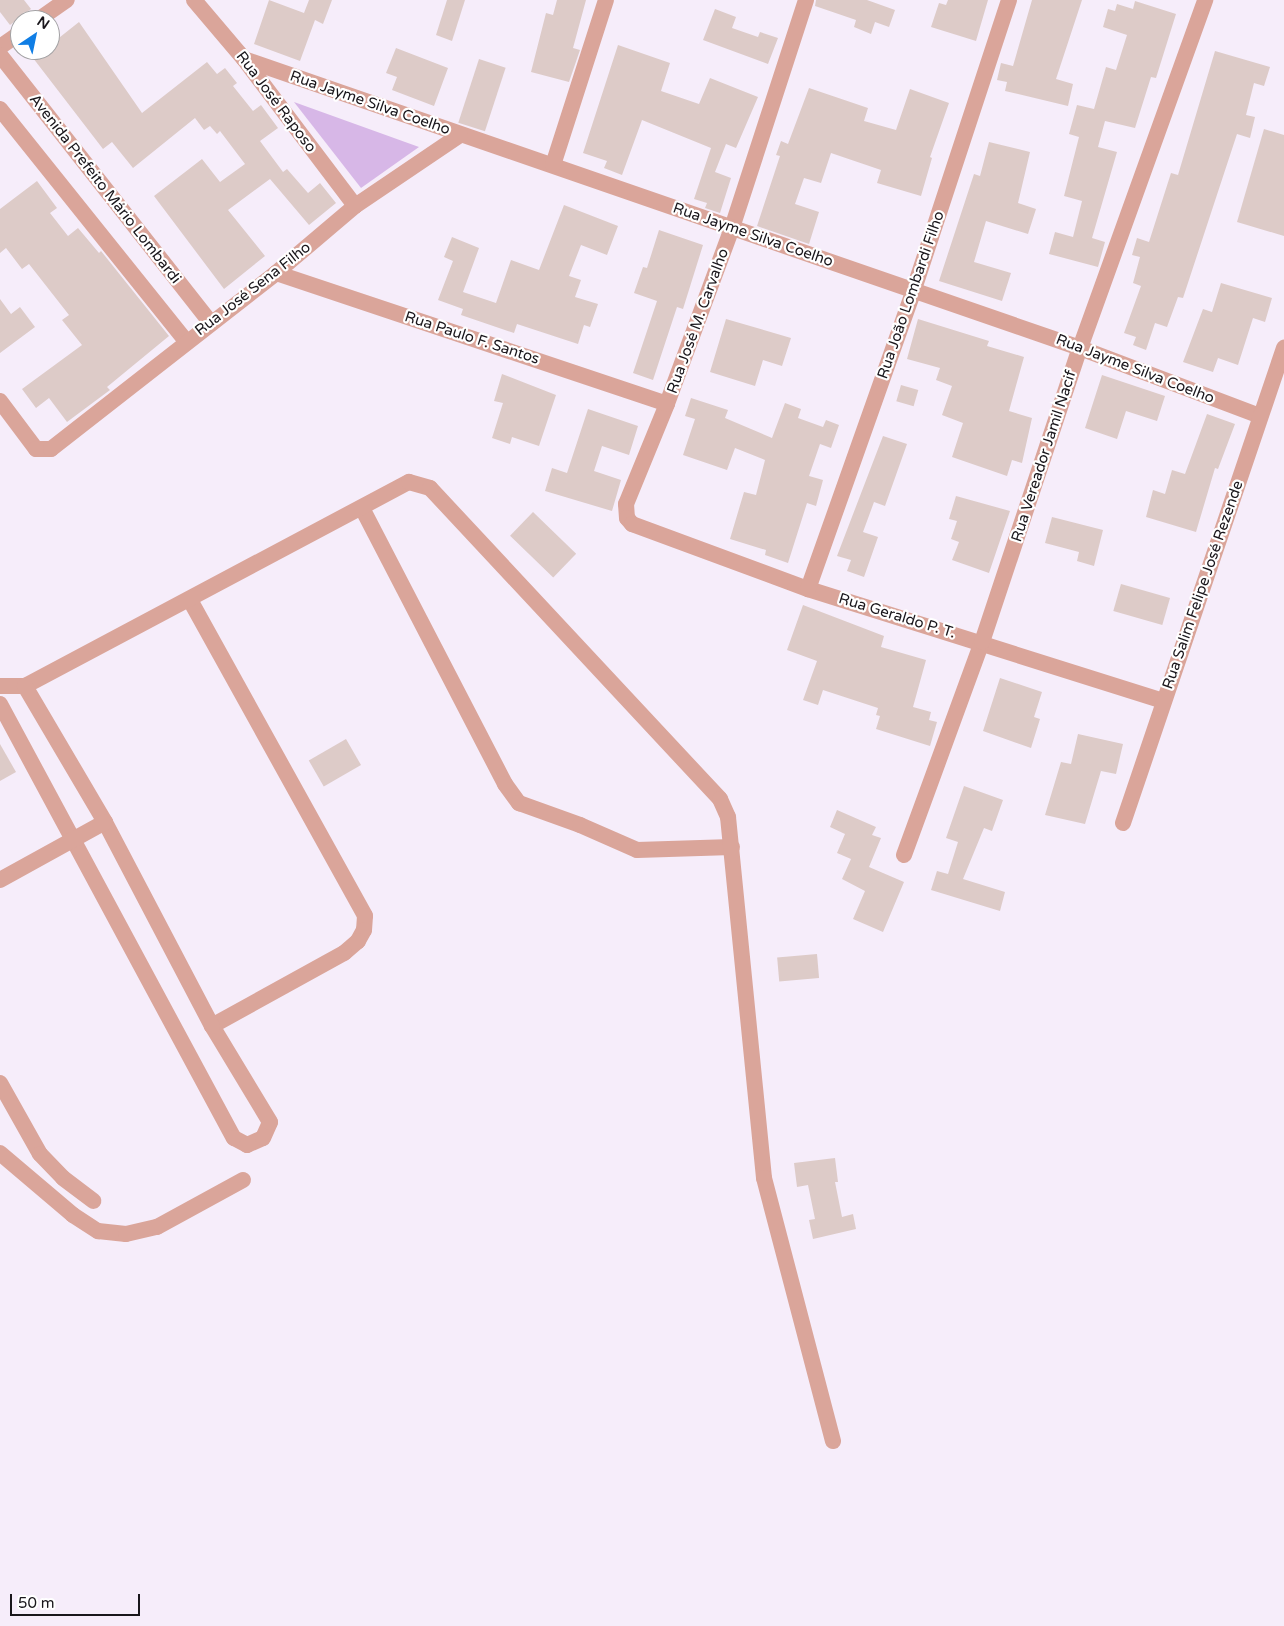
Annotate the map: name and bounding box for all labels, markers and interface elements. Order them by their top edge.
north arrow [10,10,60,60]
text: N [34,13,53,33]
street label: Rua José Raposo [232,48,320,156]
street label: Rua Jayme Silva Coelho [288,67,452,139]
street label: Avenida Prefeito Mário Lombardi [25,91,185,287]
street label: Rua Jayme Silva Coelho [671,199,835,271]
street label: Rua João Lombardi Filho [874,209,948,381]
street label: Rua José Sena Filho [192,238,314,340]
street label: Rua José M. Carvalho [663,246,733,396]
street label: Rua Paulo F. Santos [402,308,542,368]
street label: Rua Jayme Silva Coelho [1053,330,1217,408]
street label: Rua Vereador Jamil Nacif [1008,368,1080,544]
street label: Rua Salim Felipe José Rezende [1159,478,1247,692]
street label: Rua Geraldo P. T. [836,590,958,642]
scale bar [12,1584,142,1616]
text: 50 m [18,1594,55,1612]

